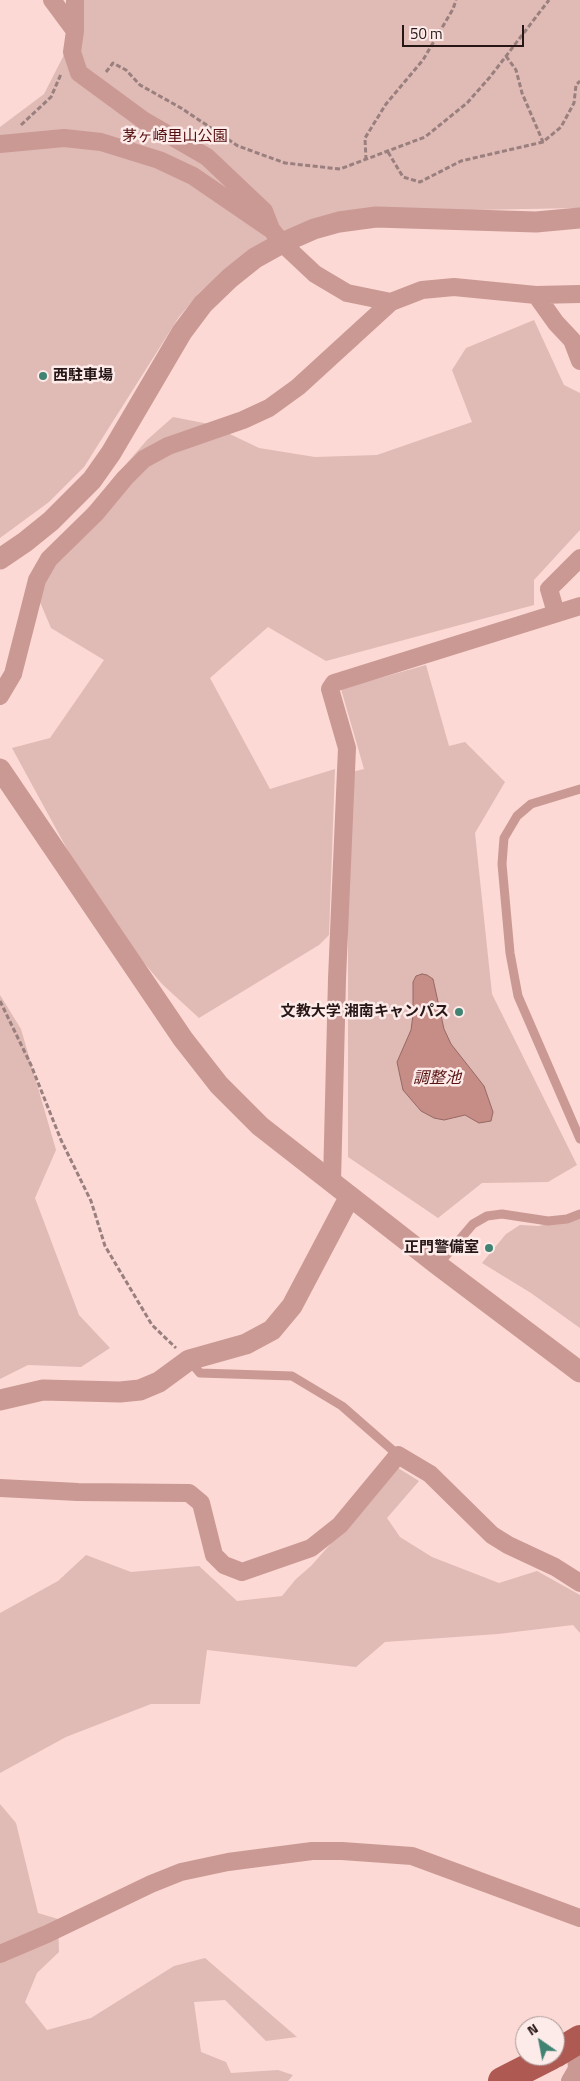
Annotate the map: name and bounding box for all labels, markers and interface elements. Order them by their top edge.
scale bar [405,15,528,47]
text: 50 m [410,22,443,45]
park label: 茅ヶ崎里山公園 [123,128,227,146]
place label: 西駐車場 [53,367,113,385]
marker: 西駐車場 [37,370,49,382]
place label: 文教大学 湘南キャンパス [281,1003,449,1021]
marker: 文教大学 湘南キャンパス [453,1006,465,1018]
water label: 調整池 [413,1069,461,1089]
place label: 正門警備室 [404,1239,479,1257]
marker: 正門警備室 [483,1242,495,1254]
north arrow [515,2016,565,2066]
text: N [522,2017,542,2040]

